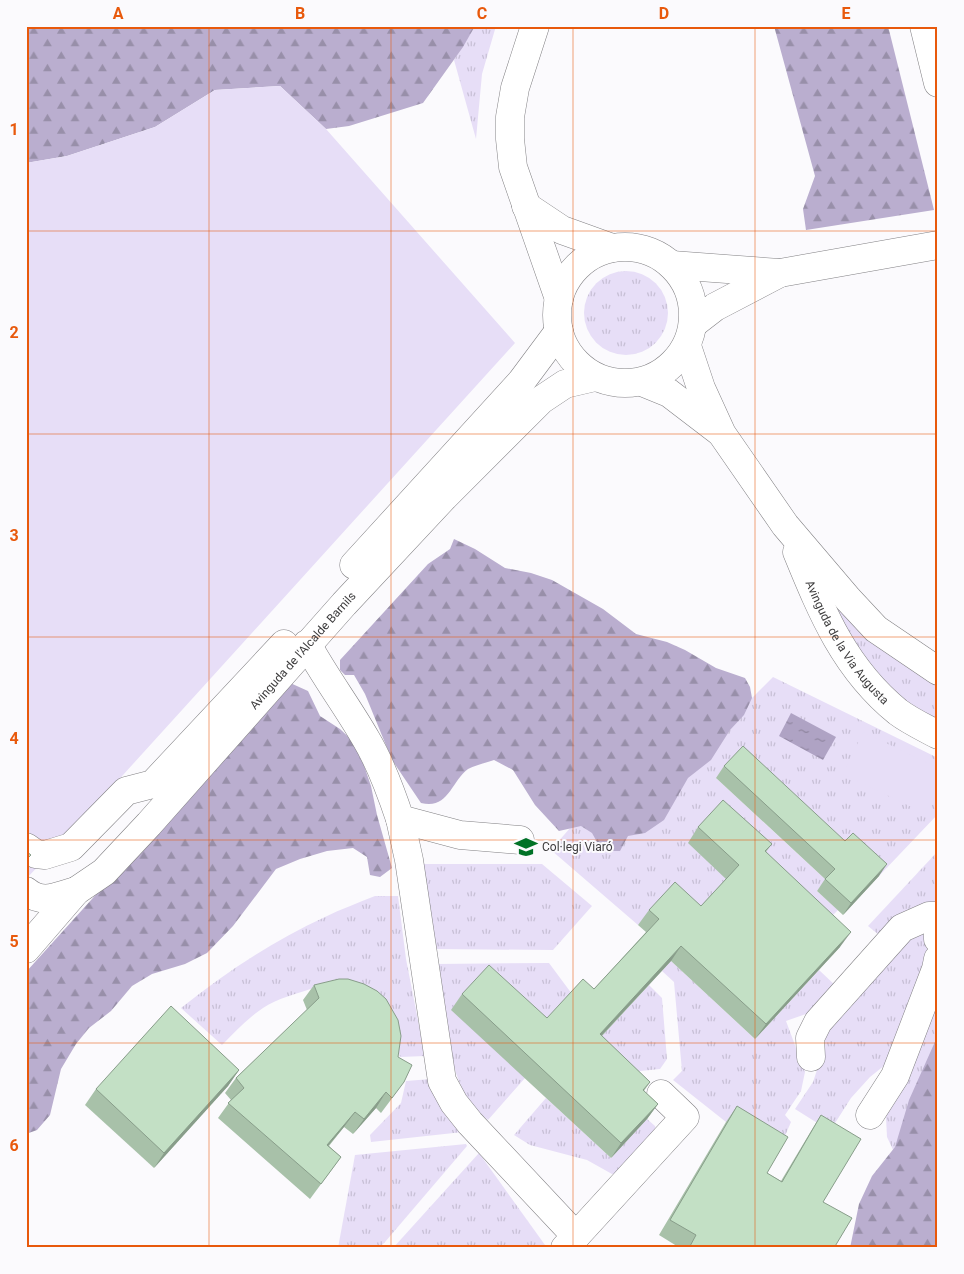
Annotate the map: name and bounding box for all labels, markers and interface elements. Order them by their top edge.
text: A [113,4,124,23]
text: B [295,4,305,23]
text: C [477,4,487,23]
text: D [659,4,669,23]
text: E [842,4,851,23]
text: 1 [9,120,19,139]
text: 2 [9,323,19,342]
text: 3 [9,526,19,545]
street label: Avinguda de la Via Augusta [803,578,892,707]
street label: Avinguda de l'Alcalde Barnils [247,589,359,712]
text: 4 [9,729,19,748]
school or university icon: Col·legi Viaró [513,834,539,860]
place label: Col·legi Viaró [542,840,613,854]
text: 5 [9,932,19,951]
text: 6 [9,1136,19,1155]

